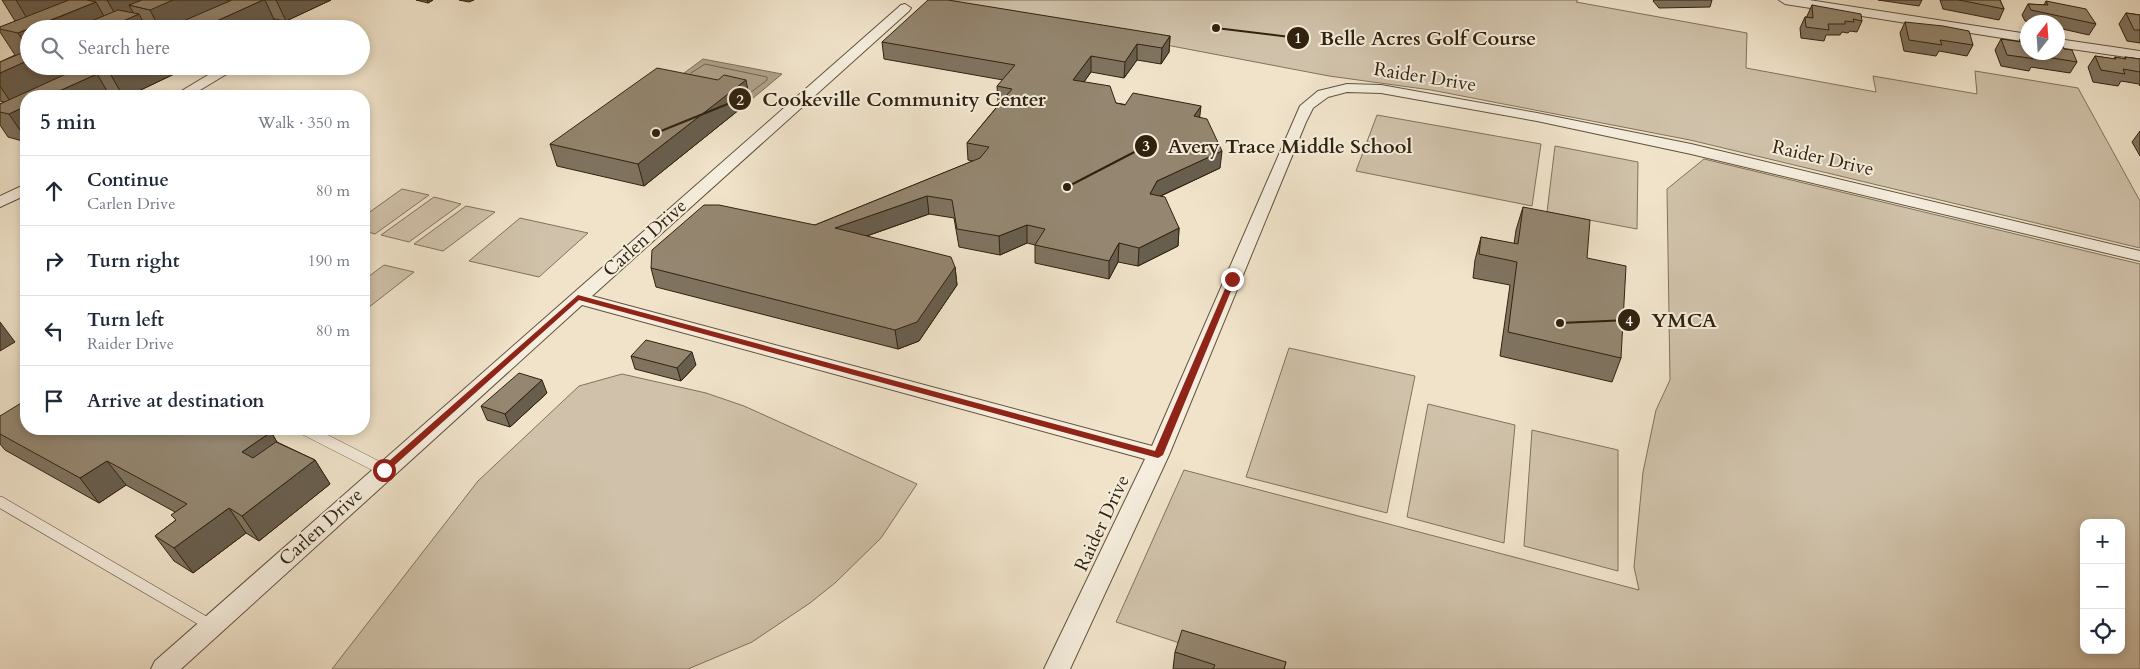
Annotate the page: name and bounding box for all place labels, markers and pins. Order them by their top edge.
callout: Belle Acres Golf Course [1285,20,1547,55]
callout: Cookeville Community Center [727,82,1056,117]
callout: Avery Trace Middle School [1133,128,1423,163]
callout: YMCA [1617,303,1727,338]

